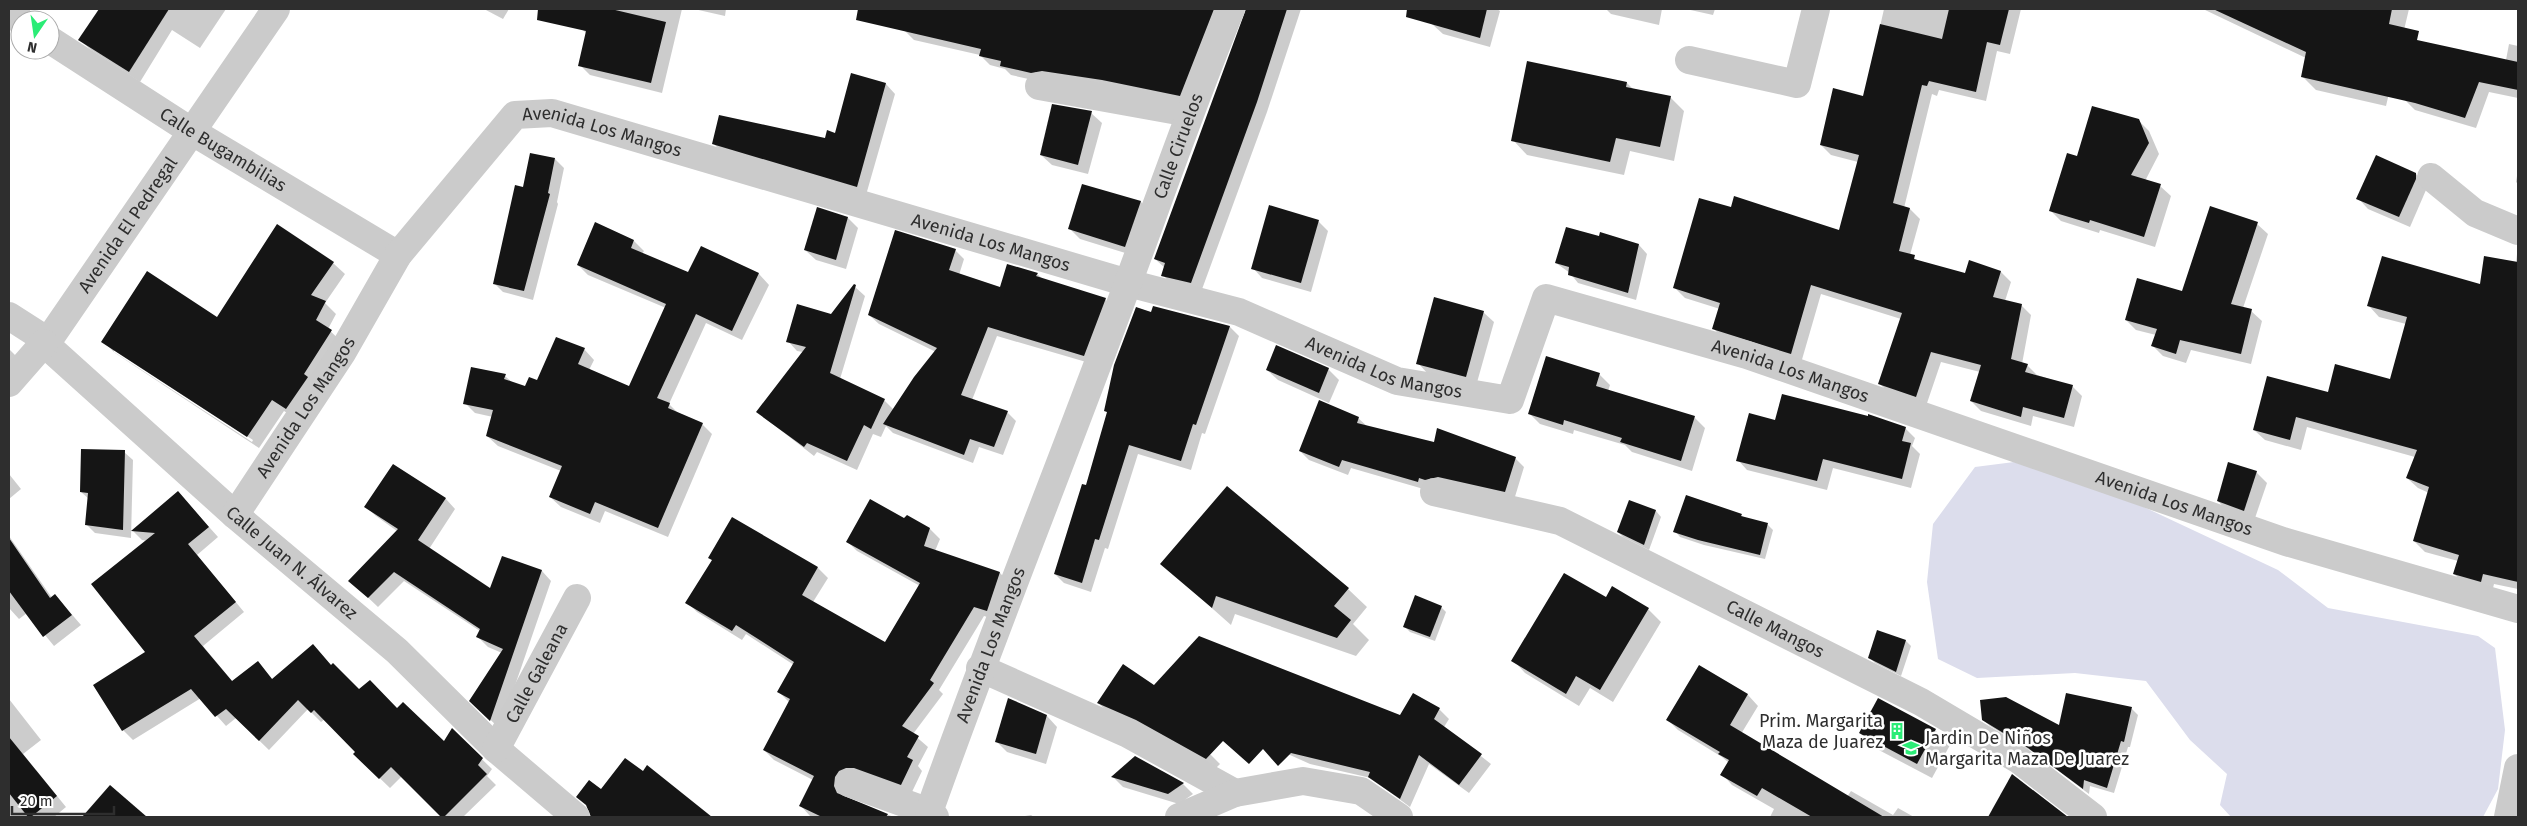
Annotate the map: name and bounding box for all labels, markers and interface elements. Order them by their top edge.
north arrow [10,10,60,60]
text: N [26,38,39,57]
street label: Calle Ciruelos [1149,90,1208,202]
street label: Avenida Los Mangos [522,102,684,162]
street label: Calle Bugambilias [156,103,291,197]
street label: Avenida El Pedregal [73,153,182,297]
street label: Avenida Los Mangos [909,209,1073,276]
street label: Avenida Los Mangos [1302,332,1464,403]
street label: Avenida Los Mangos [252,333,360,482]
street label: Avenida Los Mangos [1709,335,1872,407]
street label: Avenida Los Mangos [2093,466,2255,541]
street label: Calle Juan N. Álvarez [221,501,362,624]
street label: Avenida Los Mangos [951,564,1030,726]
street label: Calle Mangos [1722,595,1828,663]
street label: Calle Galeana [501,619,572,727]
place label: Prim. Margarita Maza de Juarez [1759,710,1883,753]
building icon: Prim. Margarita Maza de Juarez [1887,721,1907,741]
place label: Jardin De Niños Margarita Maza De Juarez [1925,727,2129,770]
school or university icon: Jardin De Niños Margarita Maza De Juarez [1901,738,1921,758]
scale bar [12,784,115,816]
text: 20 m [20,792,53,810]

